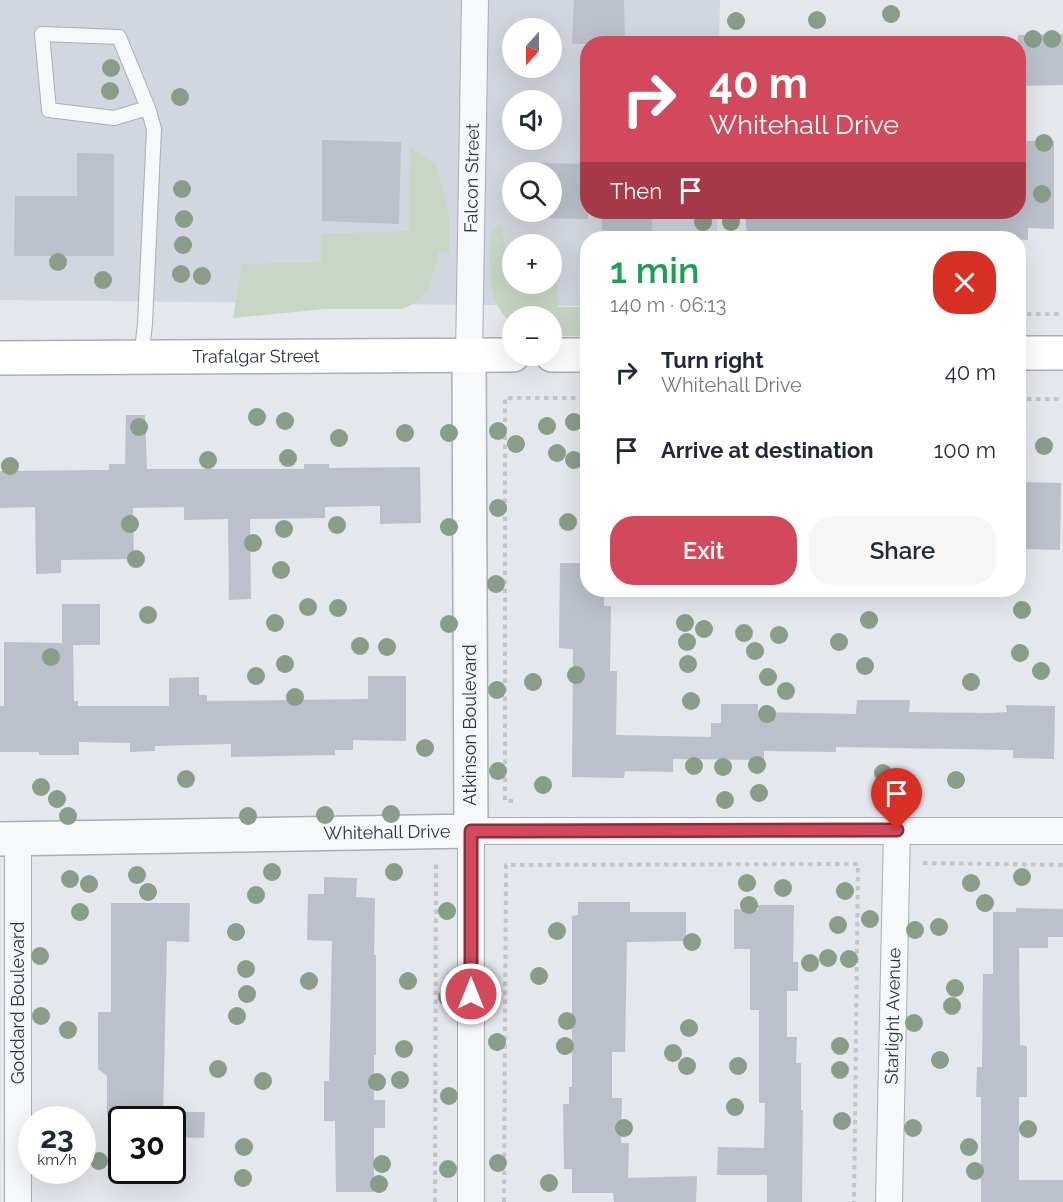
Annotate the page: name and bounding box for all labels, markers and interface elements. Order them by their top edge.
north arrow [502,18,562,78]
map controls [502,18,562,366]
text: 40 m [709,59,808,108]
icon: right [610,60,688,138]
button: sound [502,90,562,150]
text: Whitehall Drive [709,109,899,140]
street label: Falcon Street [460,123,483,233]
button: search [502,162,562,222]
icon: arrive [674,174,707,207]
text: Then [610,178,662,204]
button: + [502,234,562,294]
text: 1 min [610,249,699,291]
button: close [933,251,996,314]
text: 140 m · 06:13 [610,293,726,317]
button: − [502,306,562,366]
street label: Trafalgar Street [192,345,320,367]
text: Turn right [661,347,764,373]
icon: right [610,356,643,389]
text: 40 m [945,359,996,385]
text: Whitehall Drive [661,373,802,397]
icon: arrive [610,434,643,467]
text: Arrive at destination [661,437,874,463]
text: 100 m [934,437,996,463]
button: Exit [610,516,797,585]
button: Share [809,516,996,585]
street label: Atkinson Boulevard [459,644,480,806]
pin [871,768,922,830]
icon: arrive [880,777,913,810]
street label: Whitehall Drive [323,820,451,844]
street label: Goddard Boulevard [7,922,28,1084]
street label: Starlight Avenue [881,947,904,1085]
position arrow [439,962,503,1026]
speed limit sign: 30 [108,1106,186,1184]
text: 23 [40,1120,74,1155]
text: km/h [37,1151,77,1169]

